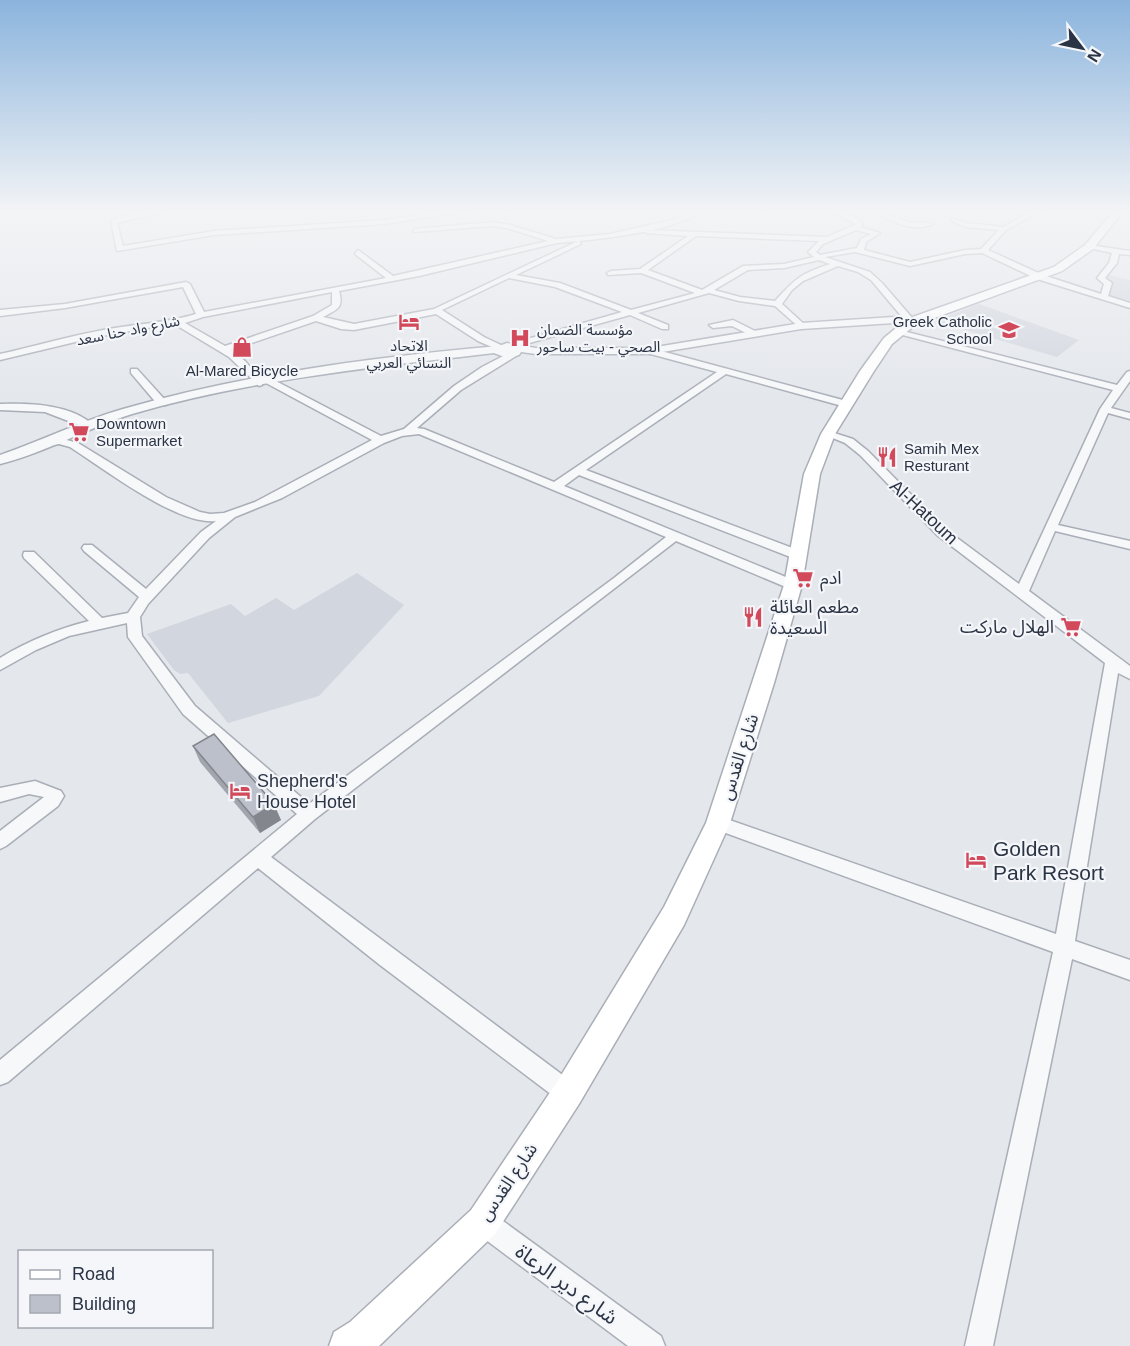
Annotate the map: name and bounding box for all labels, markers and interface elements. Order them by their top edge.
north arrow [1052,18,1112,78]
text: N [1084,46,1105,65]
hotel icon: الاتحاد النسائي العربي [397,310,421,334]
street label: شارع واد حنا سعد [75,312,182,352]
place label: Greek Catholic School [893,313,992,347]
school or university icon: Greek Catholic School [997,318,1021,342]
place label: مؤسسة الضمان الصحي - بيت ساحور [536,321,660,358]
hospital icon: مؤسسة الضمان الصحي - بيت ساحور [508,326,532,350]
shop icon: Al-Mared Bicycle [230,335,254,359]
place label: الاتحاد النسائي العربي [367,337,451,374]
place label: Al-Mared Bicycle [186,362,298,379]
place label: Downtown Supermarket [96,415,183,449]
supermarket icon: Downtown Supermarket [67,420,91,444]
place label: Samih Mex Resturant [904,440,980,474]
restaurant icon: Samih Mex Resturant [875,445,899,469]
street label: Al-Hatoum [886,476,962,548]
supermarket icon: ادم [791,566,815,590]
place label: ادم [820,568,842,592]
place label: مطعم العائلة السعيدة [770,597,859,638]
restaurant icon: مطعم العائلة السعيدة [741,605,765,629]
supermarket icon: الهلال ماركت [1059,615,1083,639]
place label: الهلال ماركت [960,617,1054,638]
street label: شارع القدس [716,711,766,804]
place label: Shepherd's House Hotel [257,771,356,812]
hotel icon: Shepherd's House Hotel [228,779,252,803]
place label: Golden Park Resort [993,837,1104,884]
hotel icon: Golden Park Resort [964,848,988,872]
street label: شارع القدس [475,1139,545,1227]
street label: شارع دير الرعاة [509,1239,623,1332]
legend [18,1250,213,1328]
text: Road [72,1264,115,1284]
text: Building [72,1294,136,1314]

